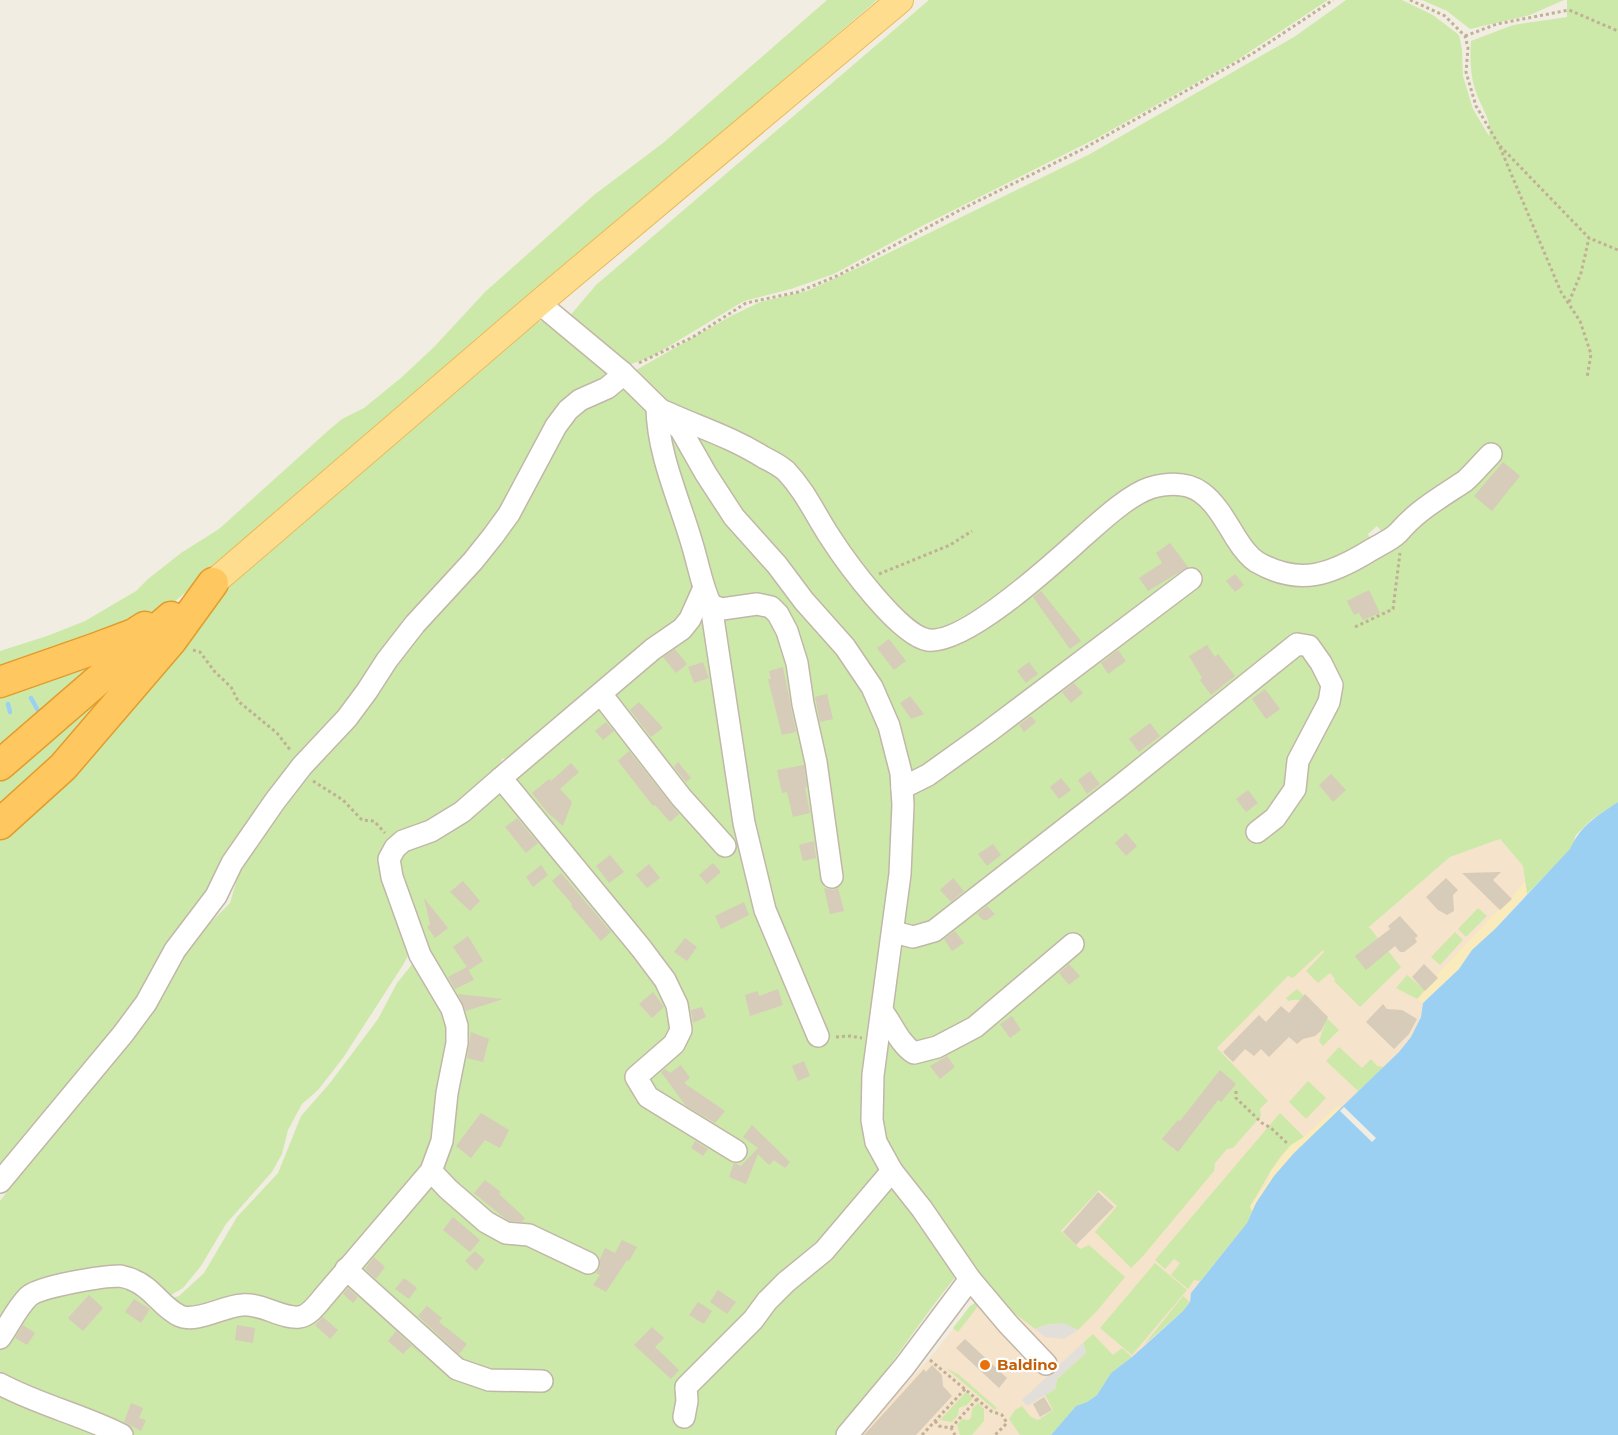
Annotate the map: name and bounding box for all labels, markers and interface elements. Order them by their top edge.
place label: Baldino [997,1355,1058,1374]
marker: Baldino [978,1358,992,1372]

